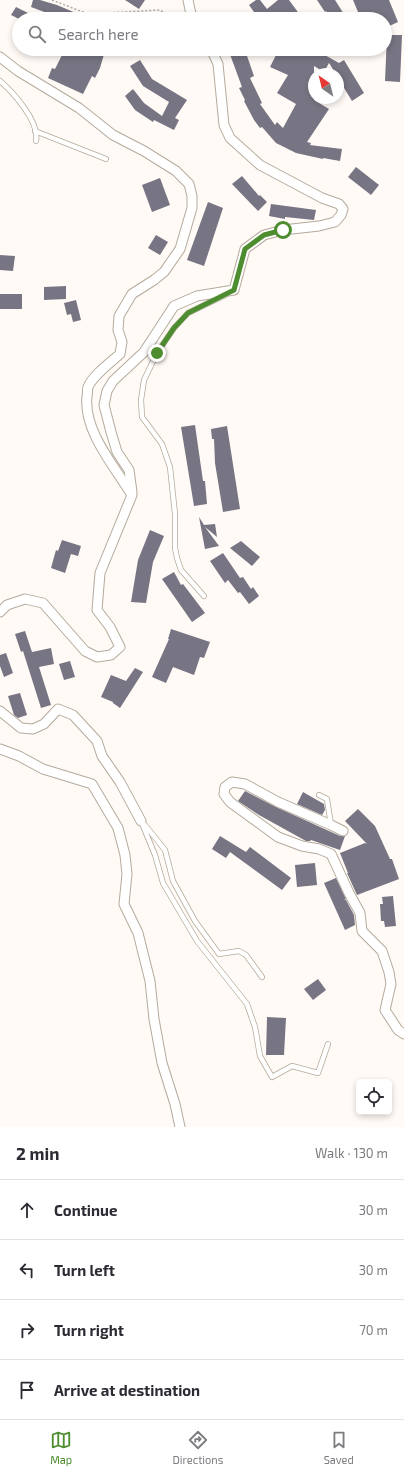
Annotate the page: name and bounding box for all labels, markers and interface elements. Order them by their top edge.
search box [12,12,392,56]
icon: search [26,23,48,45]
text: Search here [58,25,139,43]
north arrow [308,68,344,104]
route start [274,221,292,239]
route end [148,344,166,362]
map controls [356,1079,392,1115]
button: locate [356,1079,392,1115]
text: 2 min [16,1143,59,1163]
text: Walk · 130 m [315,1145,388,1161]
icon: ahead [16,1199,38,1221]
text: Continue [54,1201,117,1219]
text: 30 m [359,1202,388,1218]
icon: left [16,1259,38,1281]
text: Turn left [54,1261,115,1279]
text: 30 m [359,1262,388,1278]
icon: right [16,1319,38,1341]
text: Turn right [54,1321,124,1339]
text: 70 m [359,1322,388,1338]
icon: arrive [16,1379,38,1401]
text: Arrive at destination [54,1381,200,1399]
tab: Map [50,1429,72,1466]
tab: Directions [173,1429,223,1466]
tab: Saved [324,1429,354,1466]

